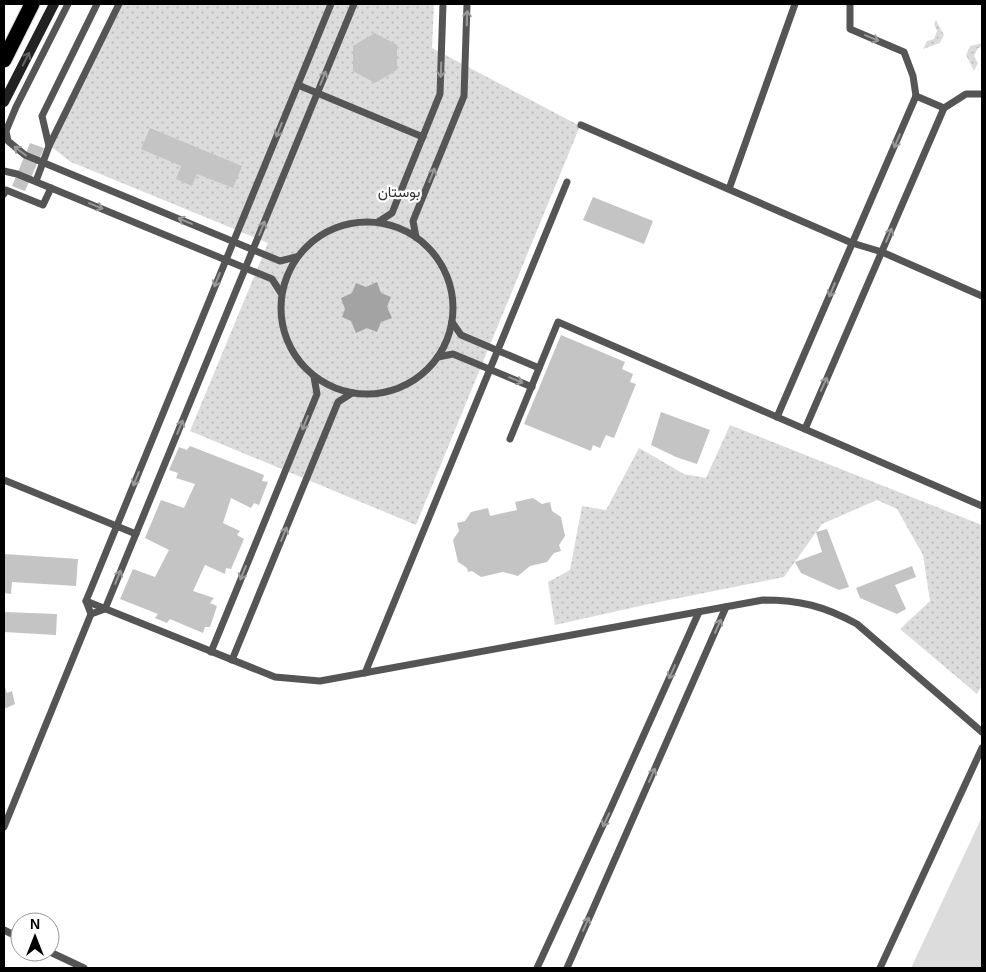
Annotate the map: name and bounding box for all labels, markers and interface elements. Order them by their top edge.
one-way arrow [462,11,472,27]
one-way arrow [864,34,879,44]
one-way arrow [21,51,31,66]
one-way arrow [436,62,446,78]
one-way arrow [319,71,329,86]
one-way arrow [274,122,284,137]
one-way arrow [891,133,900,148]
one-way arrow [14,145,27,156]
one-way arrow [429,167,438,182]
park label: بوستان [378,183,420,201]
one-way arrow [88,202,103,212]
one-way arrow [178,216,193,226]
one-way arrow [257,221,267,236]
one-way arrow [885,228,895,243]
one-way arrow [212,272,222,287]
one-way arrow [826,282,836,297]
one-way arrow [508,376,523,386]
one-way arrow [820,377,830,392]
one-way arrow [300,415,309,430]
one-way arrow [175,420,185,435]
one-way arrow [130,471,140,486]
one-way arrow [280,527,289,542]
one-way arrow [238,565,248,580]
one-way arrow [114,570,123,585]
one-way arrow [713,619,723,634]
one-way arrow [667,664,677,679]
one-way arrow [647,768,657,783]
one-way arrow [600,812,610,827]
north arrow [10,912,60,962]
text: N [30,916,40,932]
one-way arrow [582,917,592,932]

